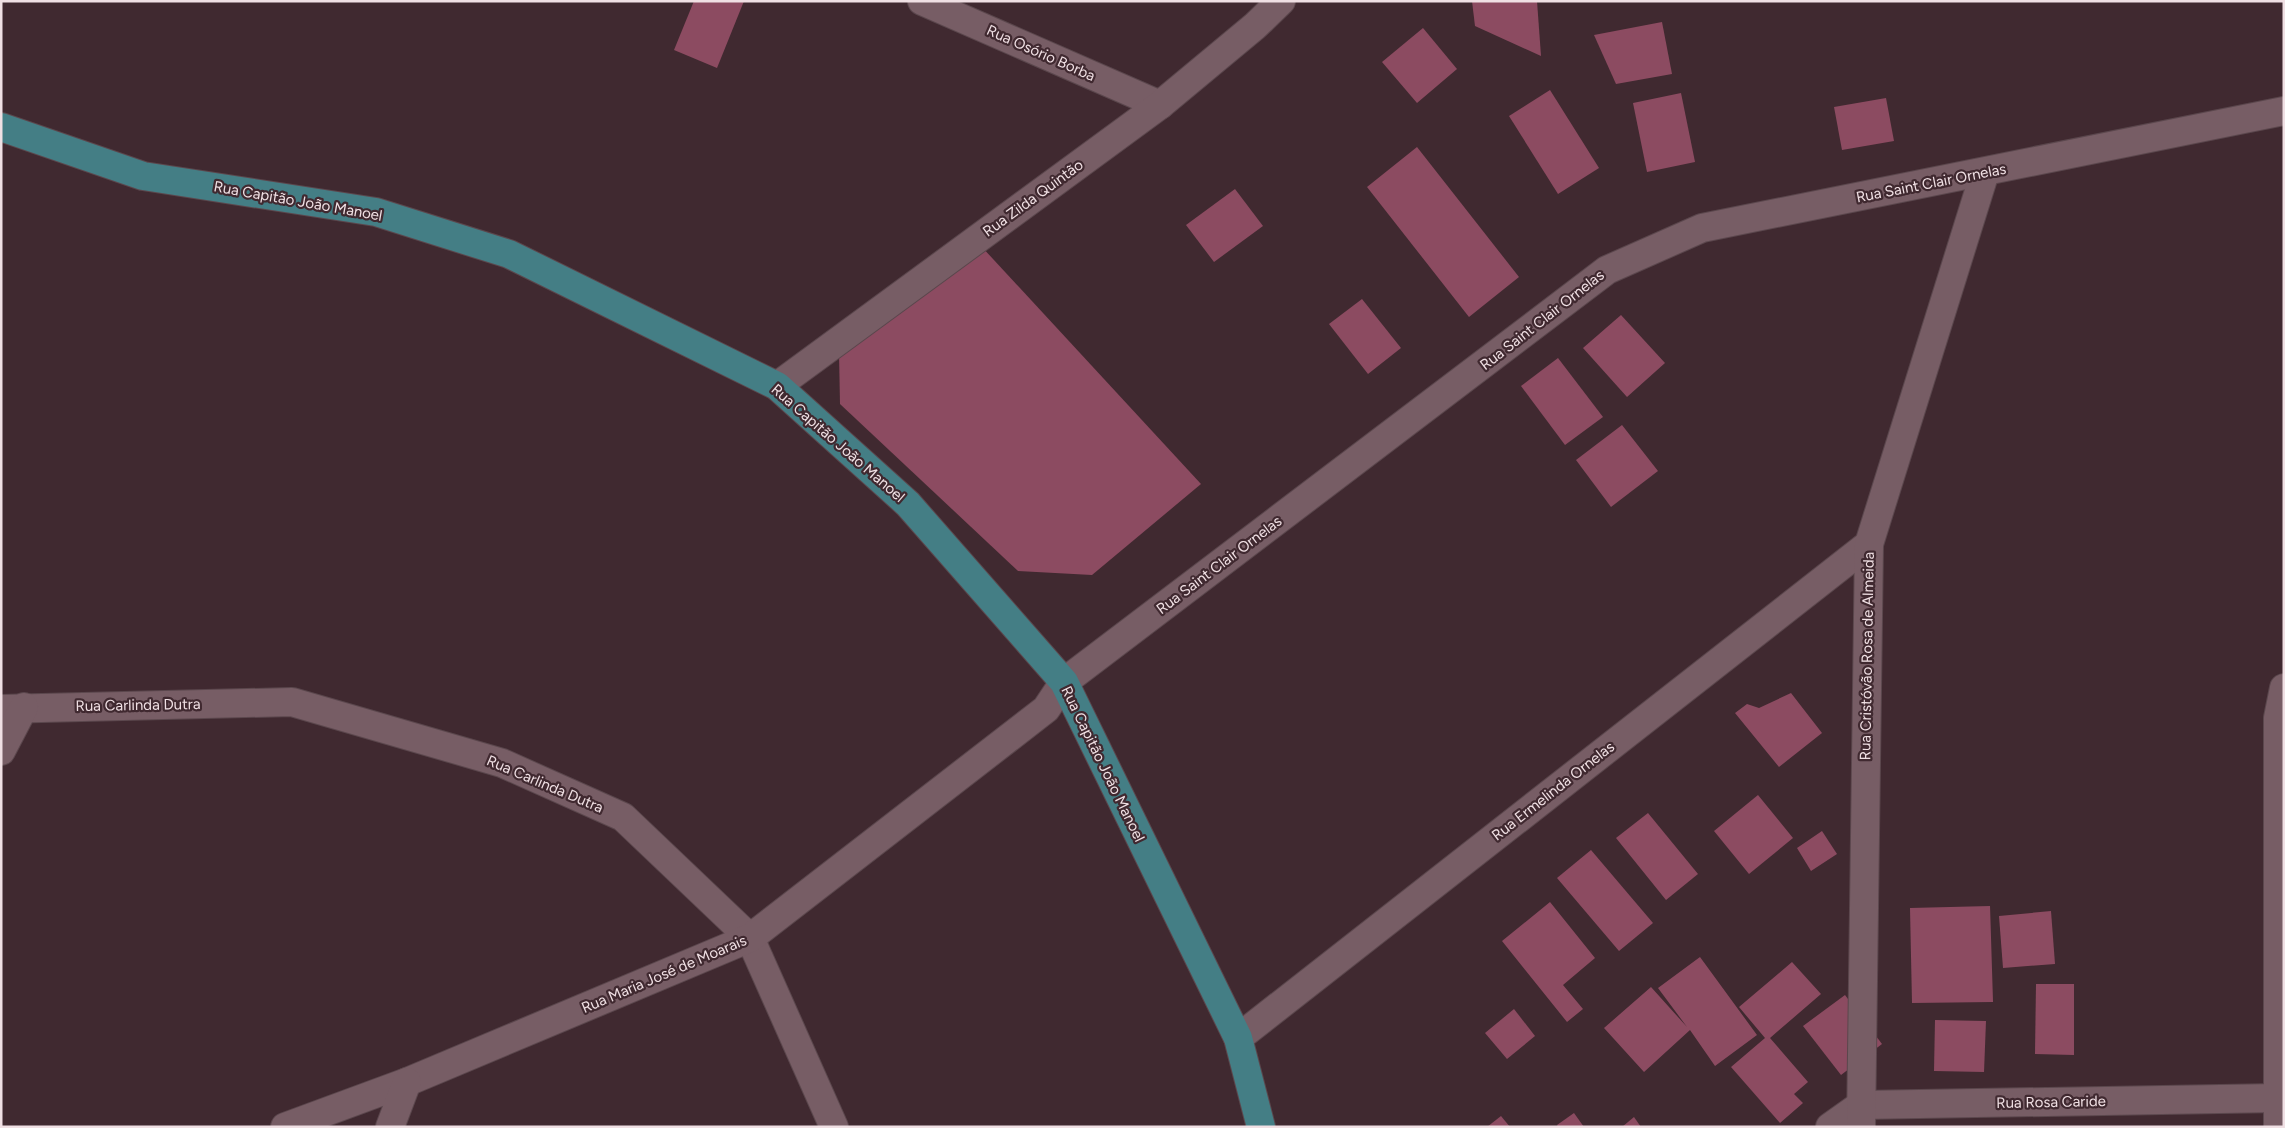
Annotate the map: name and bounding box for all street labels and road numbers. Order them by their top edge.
street label: Rua Osório Borba [984,21,1098,85]
street label: Rua Zilda Quintão [979,155,1087,240]
street label: Rua Saint Clair Ornelas [1854,160,2008,206]
street label: Rua Capitão João Manoel [212,177,384,225]
street label: Rua Saint Clair Ornelas [1476,266,1608,374]
street label: Rua Capitão João Manoel [768,380,908,506]
street label: Rua Saint Clair Ornelas [1153,512,1285,618]
street label: Rua Cristóvão Rosa de Almeida [1856,551,1878,761]
street label: Rua Capitão João Manoel [1057,683,1149,845]
street label: Rua Carlinda Dutra [75,695,201,715]
street label: Rua Ermelinda Ornelas [1488,738,1618,844]
street label: Rua Carlinda Dutra [484,751,606,817]
street label: Rua Maria José de Moarais [579,931,749,1017]
street label: Rua Rosa Caride [1996,1092,2106,1112]

